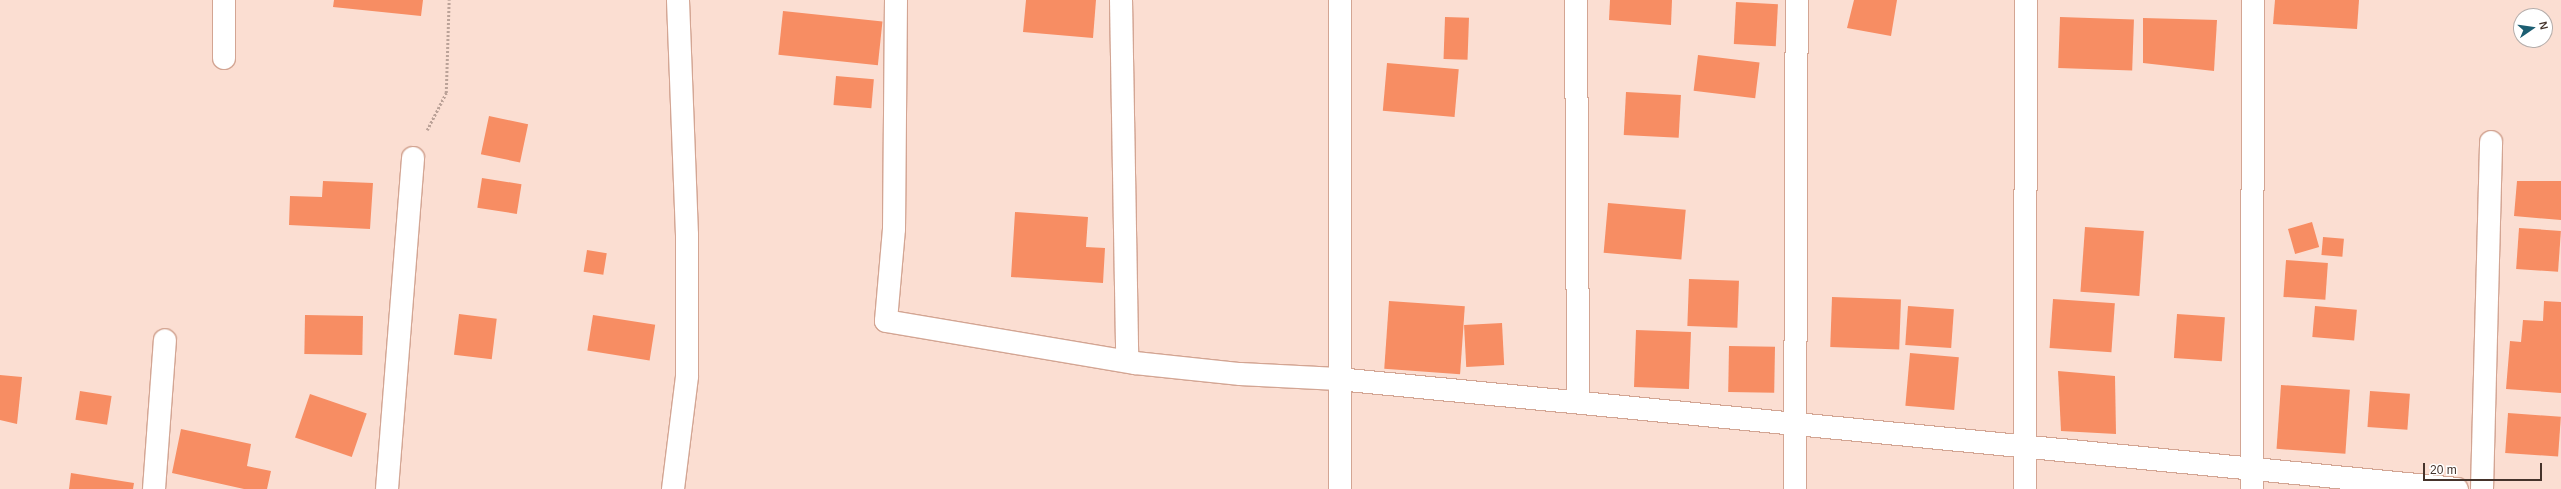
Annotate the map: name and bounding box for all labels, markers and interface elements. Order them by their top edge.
north arrow [2513,8,2553,48]
text: N [2537,20,2550,31]
scale bar [2425,455,2544,481]
text: 20 m [2430,463,2457,477]

